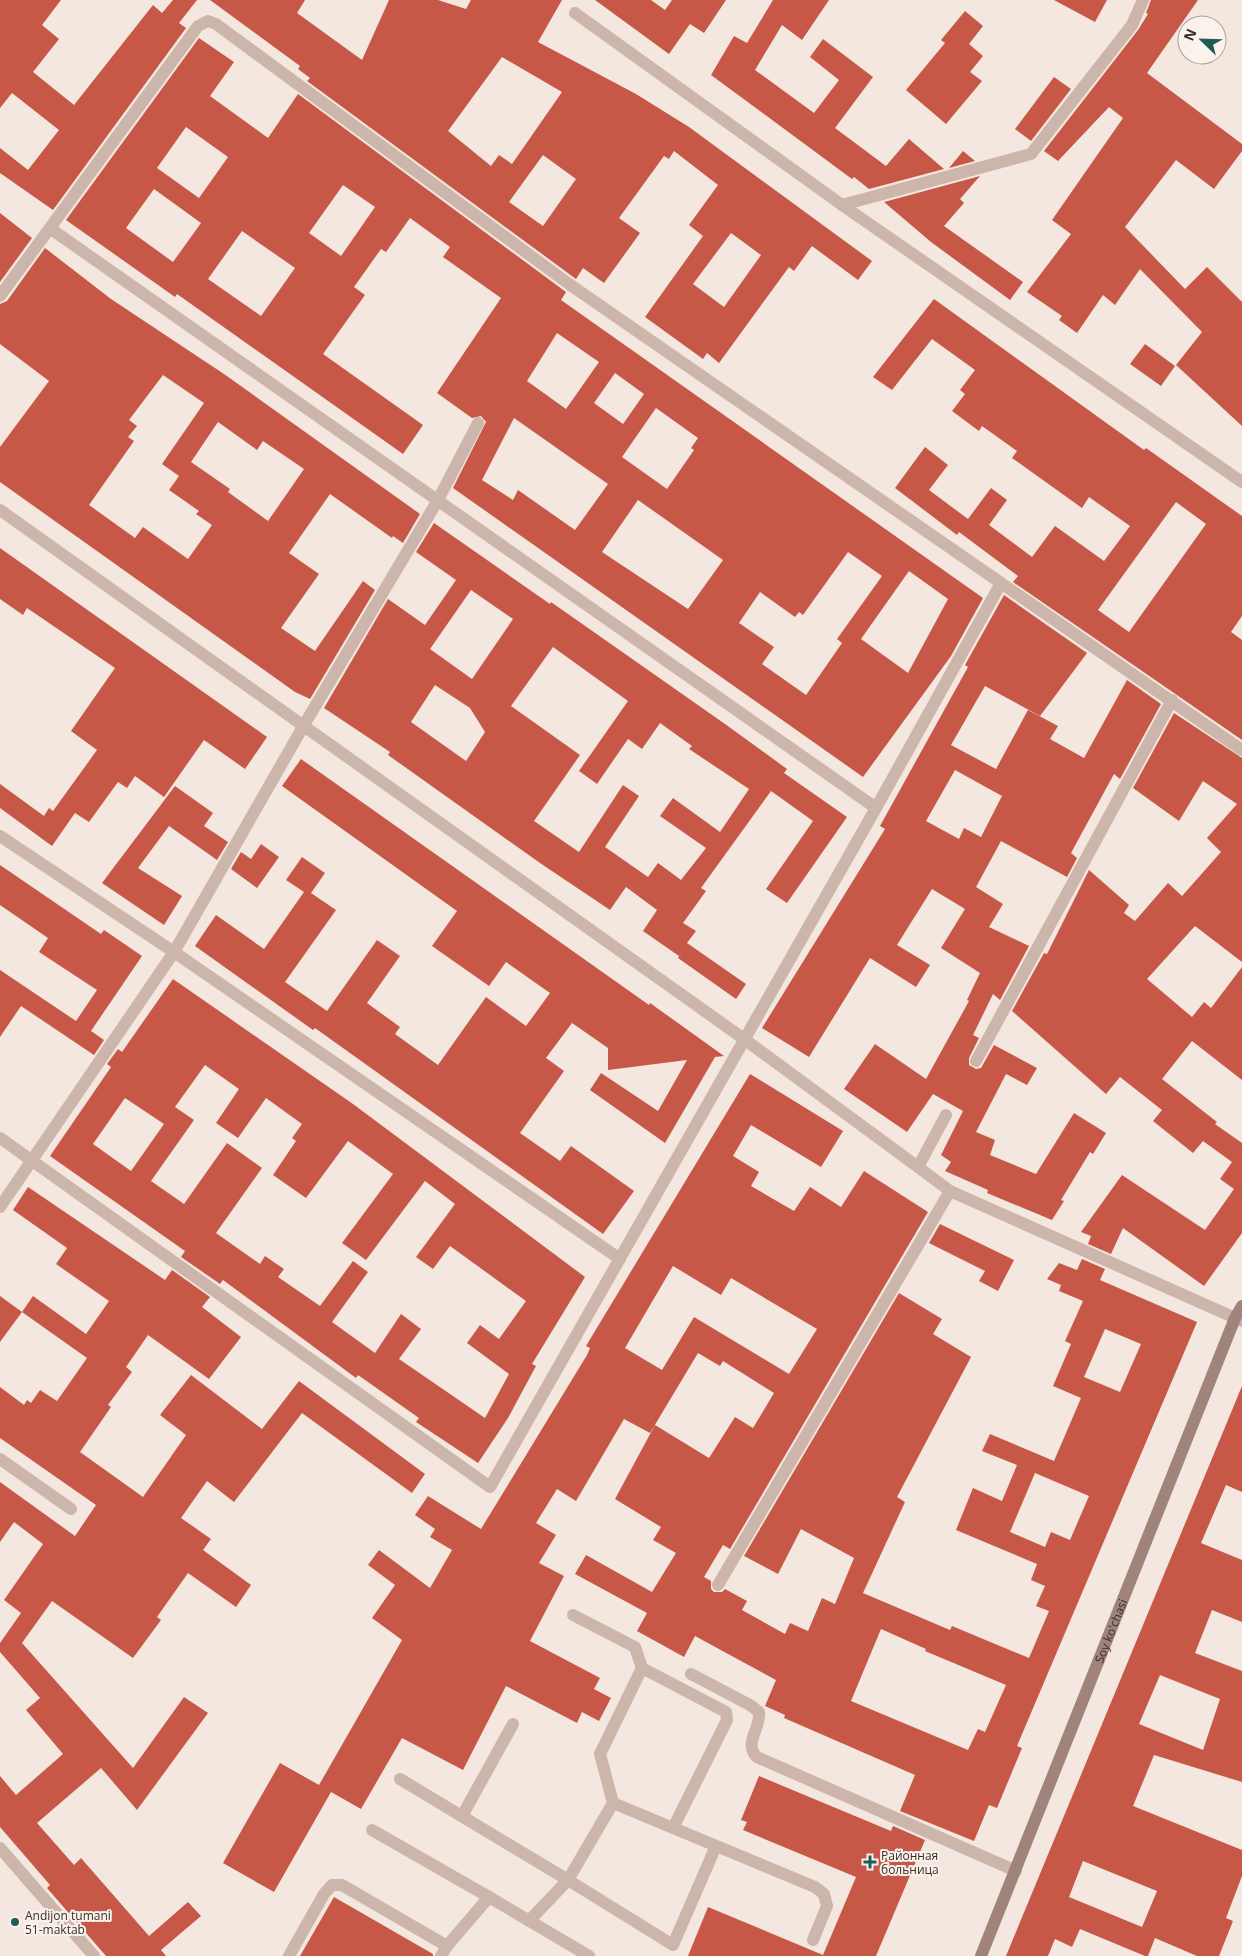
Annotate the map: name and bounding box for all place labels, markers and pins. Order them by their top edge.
place label: Районная больница [881,1847,939,1878]
marker: Районная больница [863,1855,877,1869]
place label: Andijon tumani 51-maktab [25,1907,111,1938]
marker: Andijon tumani 51-maktab [9,1916,21,1928]

